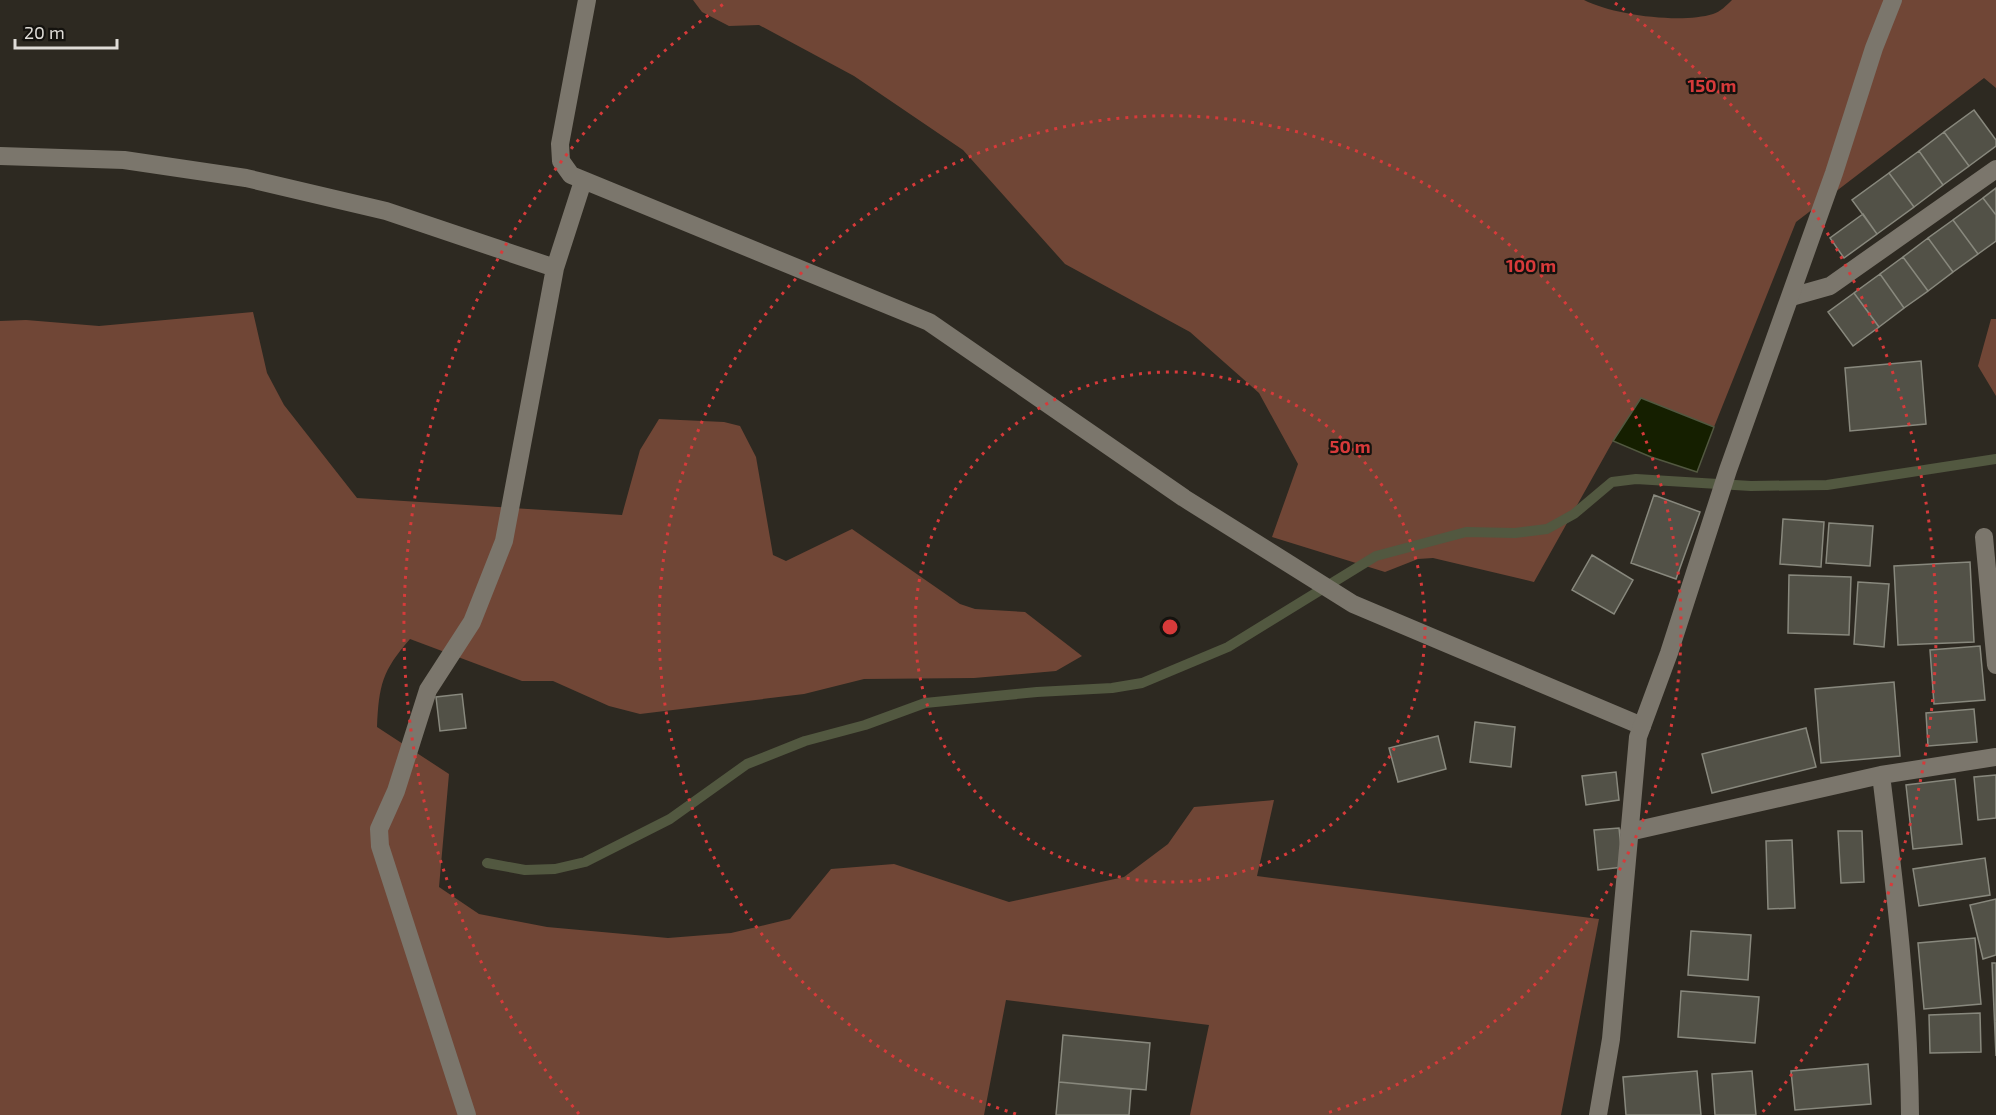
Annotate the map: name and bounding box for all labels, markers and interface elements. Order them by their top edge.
scale bar [15,12,117,50]
text: 20 m [24,21,65,43]
text: 150 m [1688,74,1736,96]
text: 100 m [1506,254,1556,276]
text: 50 m [1329,435,1371,457]
centre of rings [1160,617,1180,637]

